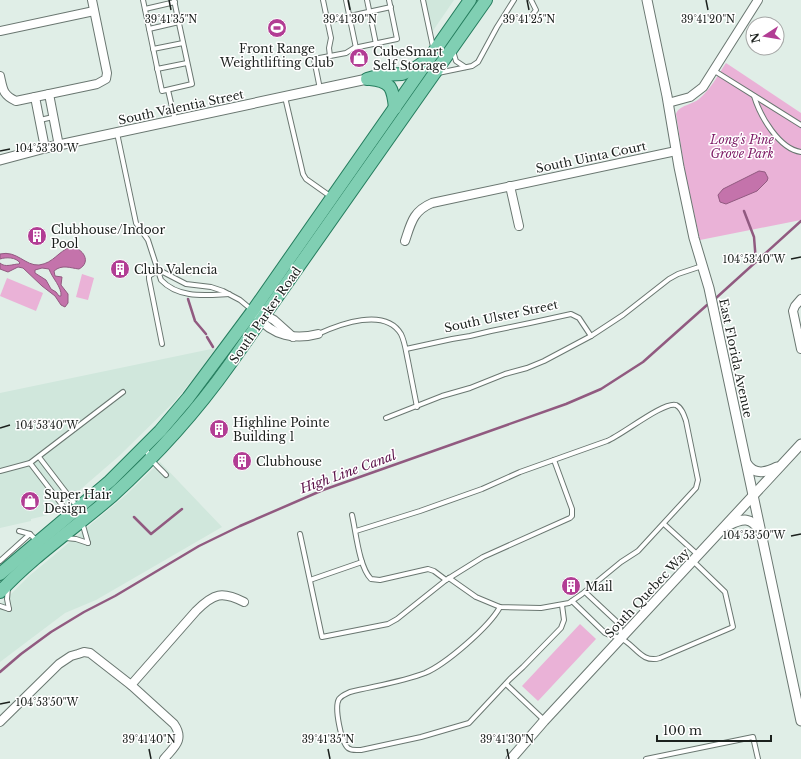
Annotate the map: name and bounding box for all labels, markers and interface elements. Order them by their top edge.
text: 39°41'35"N [145,13,197,26]
text: 39°41'30"N [323,13,377,26]
text: 39°41'25"N [503,13,555,26]
text: 39°41'20"N [681,13,735,26]
north arrow [745,16,785,56]
sports icon: Front Range Weightlifting Club [266,17,288,39]
text: N [747,31,763,45]
place label: Front Range Weightlifting Club [219,41,334,70]
place label: CubeSmart Self Storage [373,44,446,73]
shop icon: CubeSmart Self Storage [348,47,370,69]
street label: South Valentia Street [117,86,246,128]
park label: Long's Pine Grove Park [709,132,775,161]
street label: South Uinta Court [534,138,648,176]
text: 104°53'30"W [15,142,79,155]
place label: Clubhouse/Indoor Pool [51,222,165,251]
building icon: Clubhouse/Indoor Pool [26,225,48,247]
text: 104°53'40"W [723,253,786,266]
building icon: Club Valencia [109,258,131,280]
place label: Club Valencia [134,262,218,277]
street label: South Parker Road [226,264,304,366]
street label: South Ulster Street [443,297,560,335]
street label: East Florida Avenue [716,297,756,419]
place label: Highline Pointe Building 1 [233,415,330,444]
building icon: Highline Pointe Building 1 [208,418,230,440]
text: 104°53'40"W [16,419,79,432]
water label: High Line Canal [297,446,399,498]
building icon: Clubhouse [231,450,253,472]
place label: Clubhouse [256,454,322,469]
place label: Super Hair Design [44,487,112,516]
shop icon: Super Hair Design [19,490,41,512]
text: 104°53'50"W [723,529,786,542]
street label: South Quebec Way [601,545,693,641]
building icon: Mail [560,575,582,597]
place label: Mail [585,579,613,594]
text: 104°53'50"W [16,696,79,709]
scale bar [657,717,771,743]
text: 100 m [663,723,702,738]
text: 39°41'40"N [122,733,176,746]
text: 39°41'35"N [302,733,354,746]
text: 39°41'30"N [480,733,534,746]

